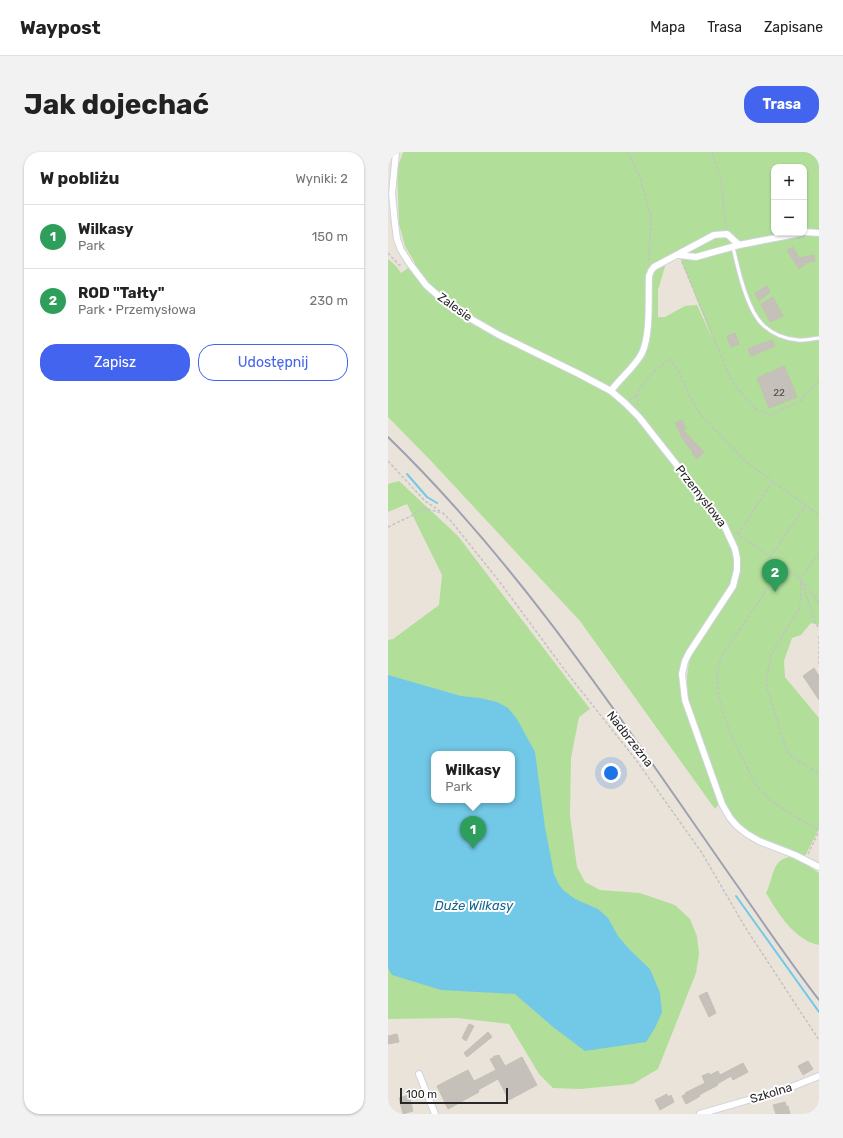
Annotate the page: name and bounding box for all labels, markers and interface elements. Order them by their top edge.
text: Waypost [20,16,101,39]
text: Mapa [650,19,685,36]
text: Trasa [707,19,742,36]
text: Zapisane [764,19,823,36]
button: Trasa [744,86,819,123]
text: Jak dojechać [24,88,209,121]
map controls [771,164,807,236]
button: + [771,164,807,200]
text: W pobliżu [40,168,119,188]
text: Wyniki: 2 [295,171,348,186]
button: − [771,200,807,236]
text: Wilkasy [78,220,133,238]
text: 1 [50,229,56,244]
text: 150 m [312,229,348,244]
text: Park [78,238,105,253]
text: ROD "Tałty" [78,284,165,302]
street label: Zalesie [435,290,475,324]
text: 2 [49,293,57,308]
text: 230 m [310,293,348,308]
text: Park · Przemysłowa [78,302,196,317]
button: Zapisz [40,344,190,381]
button: Udostępnij [198,344,348,381]
house number: 22 [773,387,785,399]
street label: Przemysłowa [673,462,729,530]
pin: 2 [762,559,788,592]
street label: Nadbrzeżna [604,708,656,770]
popup [431,751,515,803]
text: Wilkasy [445,761,501,779]
your location [601,763,621,783]
text: Park [445,779,472,794]
pin: 1 [460,816,486,849]
water label: Duże Wilkasy [435,898,514,913]
street label: Szkolna [748,1080,794,1106]
scale bar [400,1086,508,1105]
text: 100 m [406,1088,437,1101]

